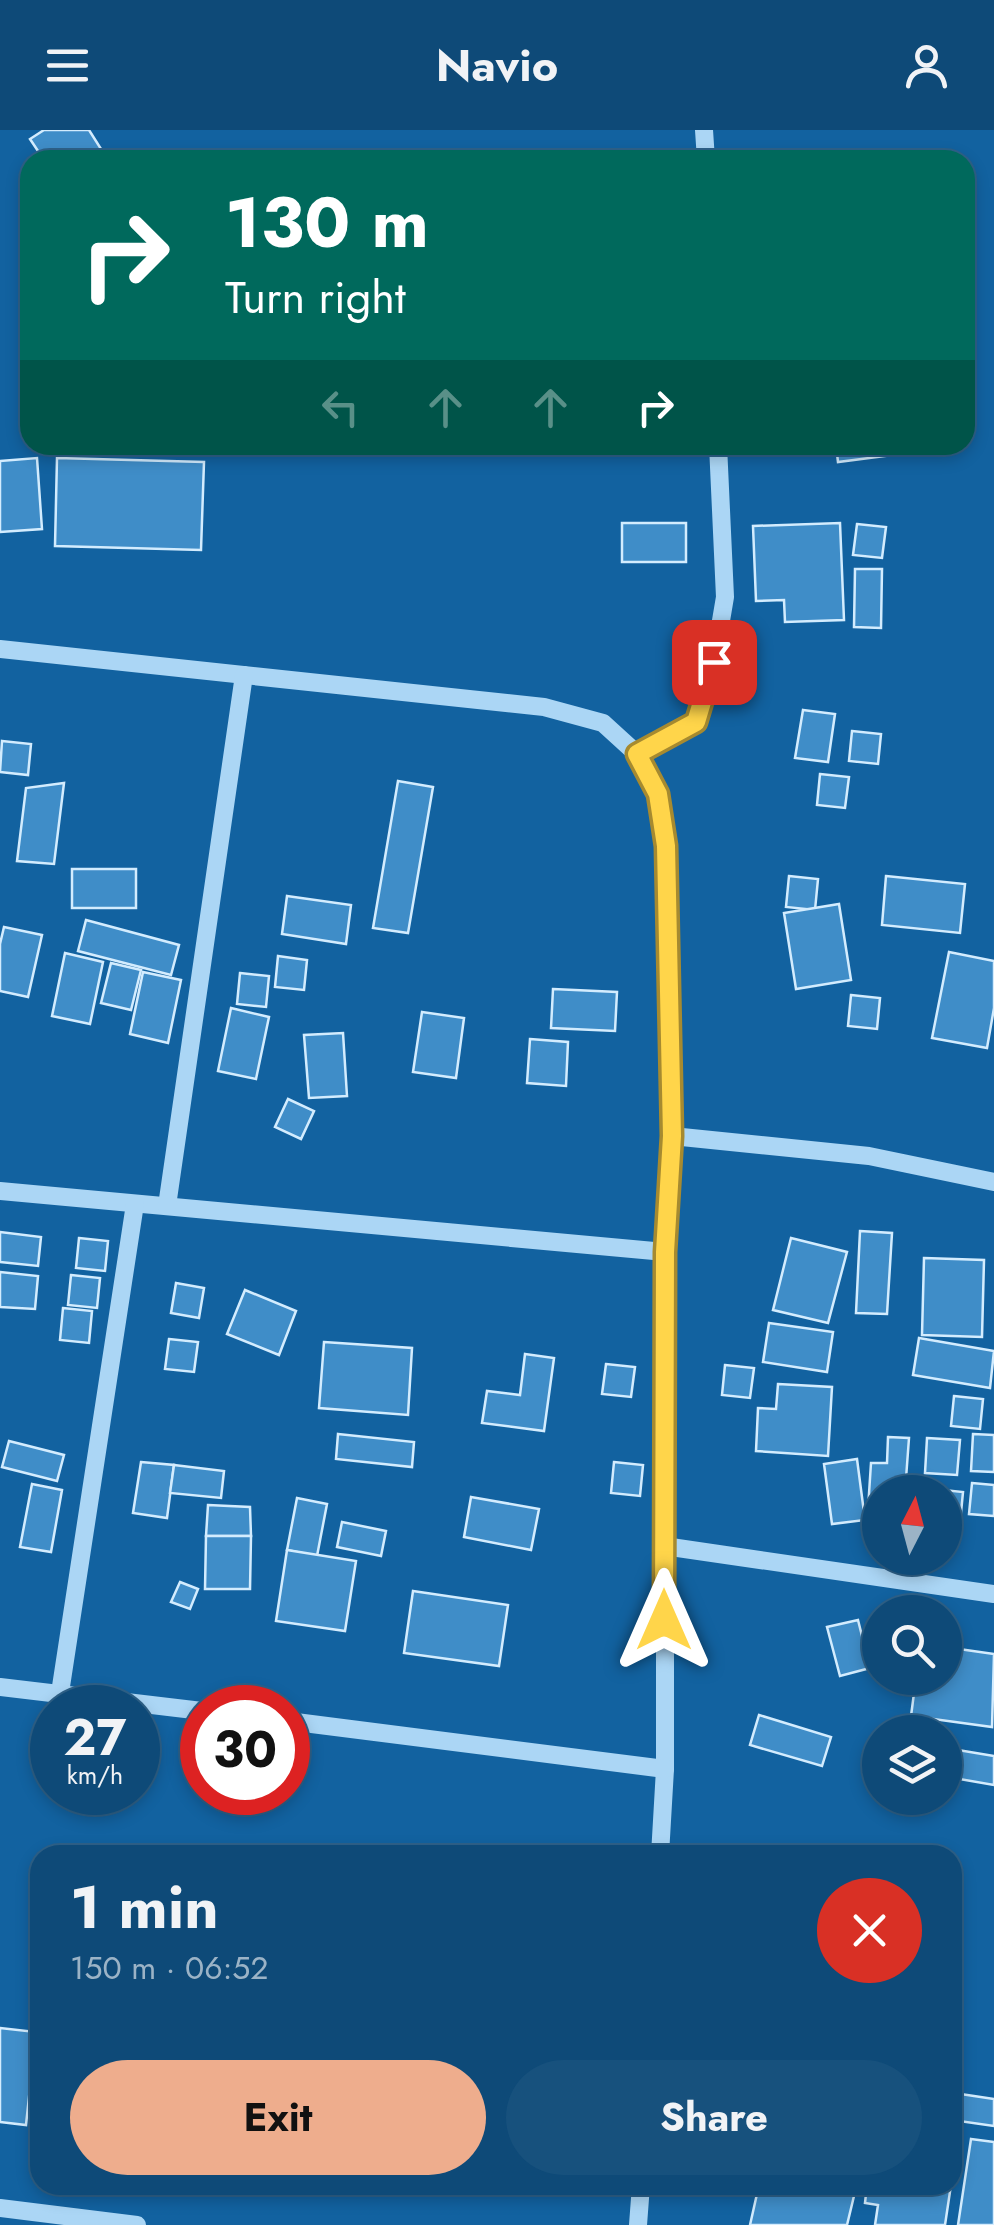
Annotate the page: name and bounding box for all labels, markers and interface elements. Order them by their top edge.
text: Navio [436,33,558,98]
icon: menu [40,38,95,93]
icon: person [899,38,954,93]
text: 130 m [225,172,429,273]
icon: right [60,190,190,320]
text: Turn right [225,265,406,330]
icon: left [313,380,368,435]
icon: ahead [418,380,473,435]
icon: ahead [523,380,578,435]
icon: right [628,380,683,435]
pin [672,620,757,705]
icon: arrive [687,635,742,690]
north arrow [862,1475,962,1575]
map controls [862,1475,962,1815]
position arrow [612,1568,716,1672]
button: search [862,1595,962,1695]
speed limit sign: 30 [180,1685,310,1815]
text: 27 [64,1701,126,1774]
button: layers [862,1715,962,1815]
text: km/h [67,1757,123,1793]
text: 1 min [70,1864,219,1951]
button: close [817,1878,922,1983]
text: 150 m · 06:52 [70,1945,269,1991]
button: Exit [70,2060,486,2175]
button: Share [506,2060,922,2175]

